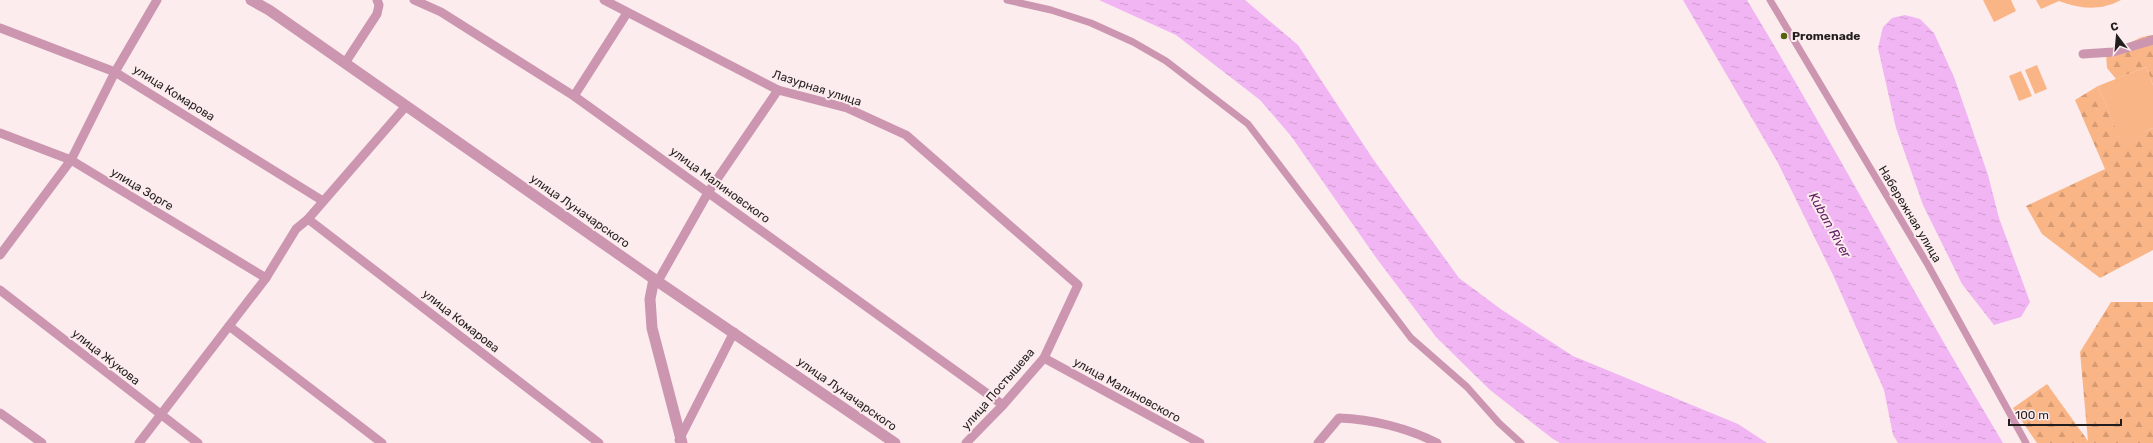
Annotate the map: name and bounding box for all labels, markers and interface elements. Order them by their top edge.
north arrow [2097,16,2137,56]
text: С [2109,19,2120,34]
place label: Promenade [1792,29,1860,43]
marker: Promenade [1779,31,1789,41]
street label: улица Комарова [130,62,218,124]
street label: Лазурная улица [771,67,863,109]
street label: улица Малиновского [667,144,773,226]
street label: Набережная улица [1876,163,1944,265]
street label: улица Зорге [108,165,176,213]
street label: улица Луначарского [528,171,633,251]
water label: Kuban River [1806,190,1855,261]
street label: улица Комарова [420,287,502,355]
street label: улица Жукова [69,326,143,388]
street label: улица Постышева [959,345,1037,433]
street label: улица Луначарского [795,354,900,434]
street label: улица Малиновского [1071,355,1183,425]
scale bar [2009,401,2121,427]
text: 100 m [2015,408,2049,422]

